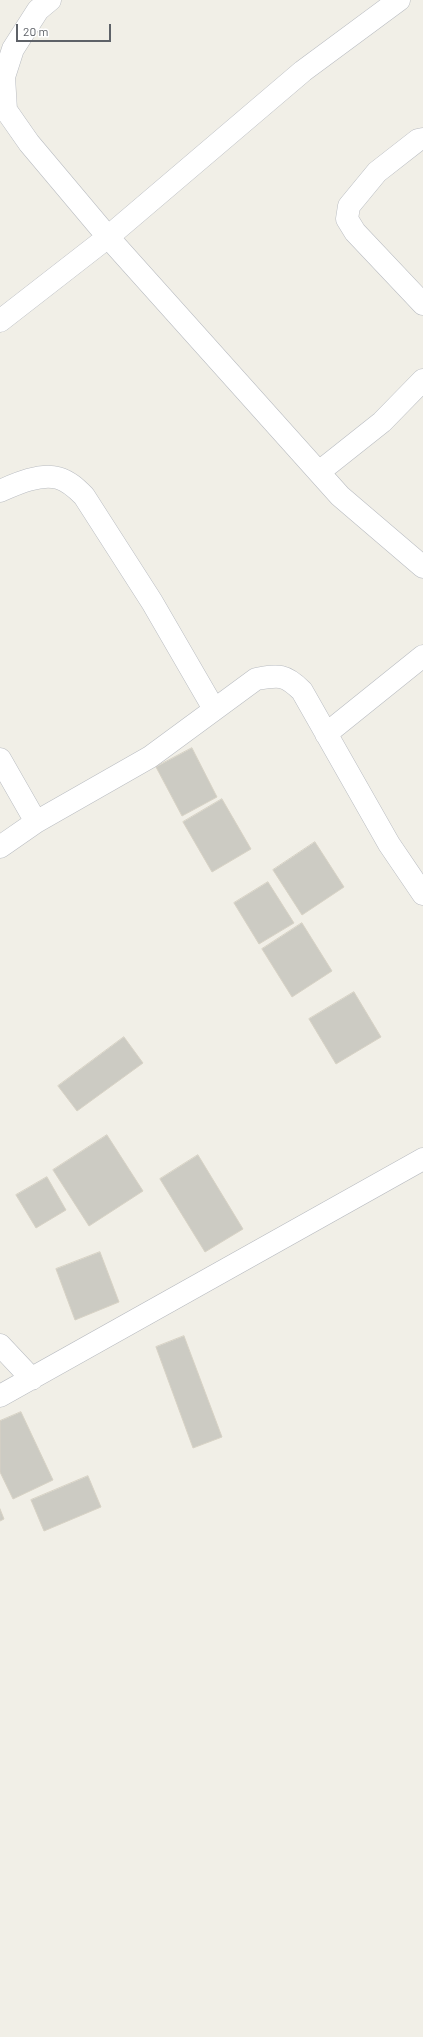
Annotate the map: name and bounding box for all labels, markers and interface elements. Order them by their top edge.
scale bar [18,16,113,42]
text: 20 m [23,24,49,38]

